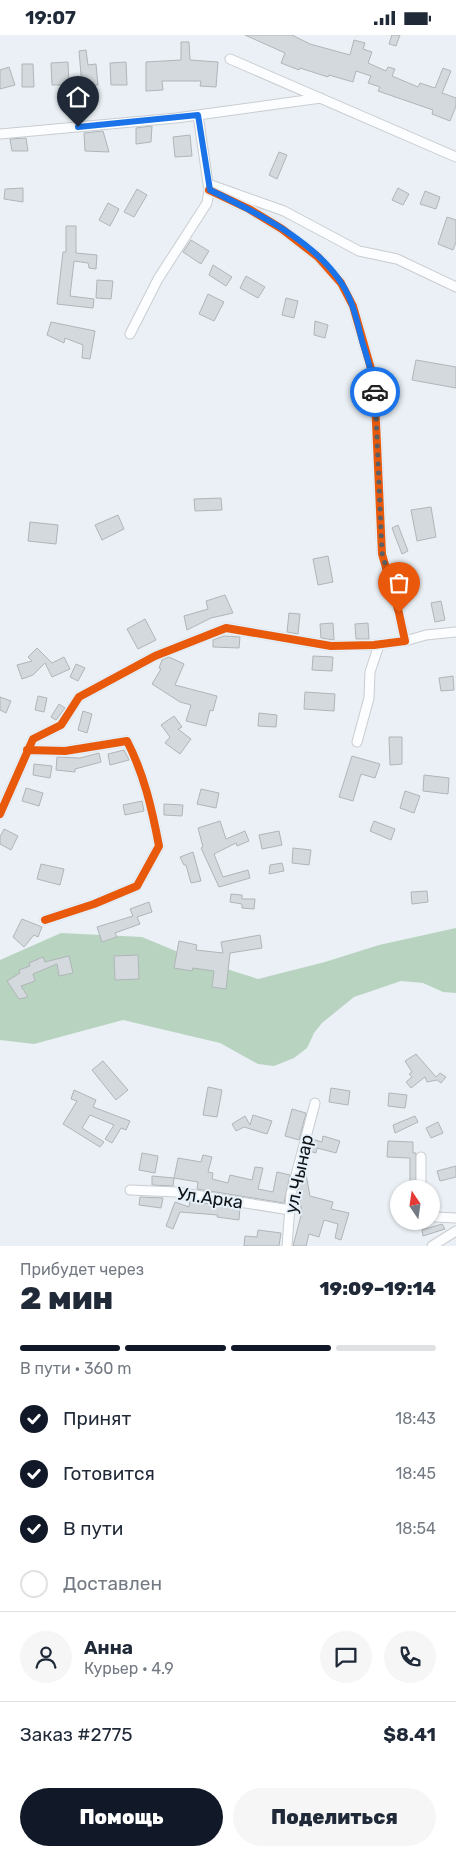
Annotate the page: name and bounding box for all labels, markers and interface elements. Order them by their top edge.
text: 19:07 [25,6,76,29]
pin [57,76,99,127]
icon: home [64,83,92,111]
courier [350,367,400,417]
icon: car [361,378,389,406]
pin [378,562,420,613]
icon: bag [385,569,413,597]
street label: ул.Чынар [280,1132,318,1216]
north arrow [390,1180,440,1230]
map controls [390,1180,440,1230]
street label: Ул.Арка [176,1182,244,1214]
text: Прибудет через [20,1260,144,1279]
text: 19:09–19:14 [320,1277,436,1300]
text: 2 мин [20,1279,113,1317]
text: В пути · 360 m [20,1359,131,1378]
icon: check [20,1405,48,1433]
text: Принят [63,1407,131,1430]
text: 18:43 [395,1409,436,1428]
icon: check [20,1460,48,1488]
text: Готовится [63,1462,155,1485]
text: 18:45 [395,1464,436,1483]
icon: check [20,1515,48,1543]
text: В пути [63,1517,123,1540]
text: 18:54 [395,1519,436,1538]
text: Доставлен [63,1572,162,1595]
button: person [20,1631,72,1683]
button: chat [320,1631,372,1683]
button: phone [384,1631,436,1683]
text: Анна [84,1636,133,1659]
text: Курьер · 4.9 [84,1659,174,1678]
text: Заказ #2775 [20,1723,133,1746]
text: $8.41 [383,1723,436,1746]
button: Помощь [20,1788,223,1846]
button: Поделиться [233,1788,436,1846]

